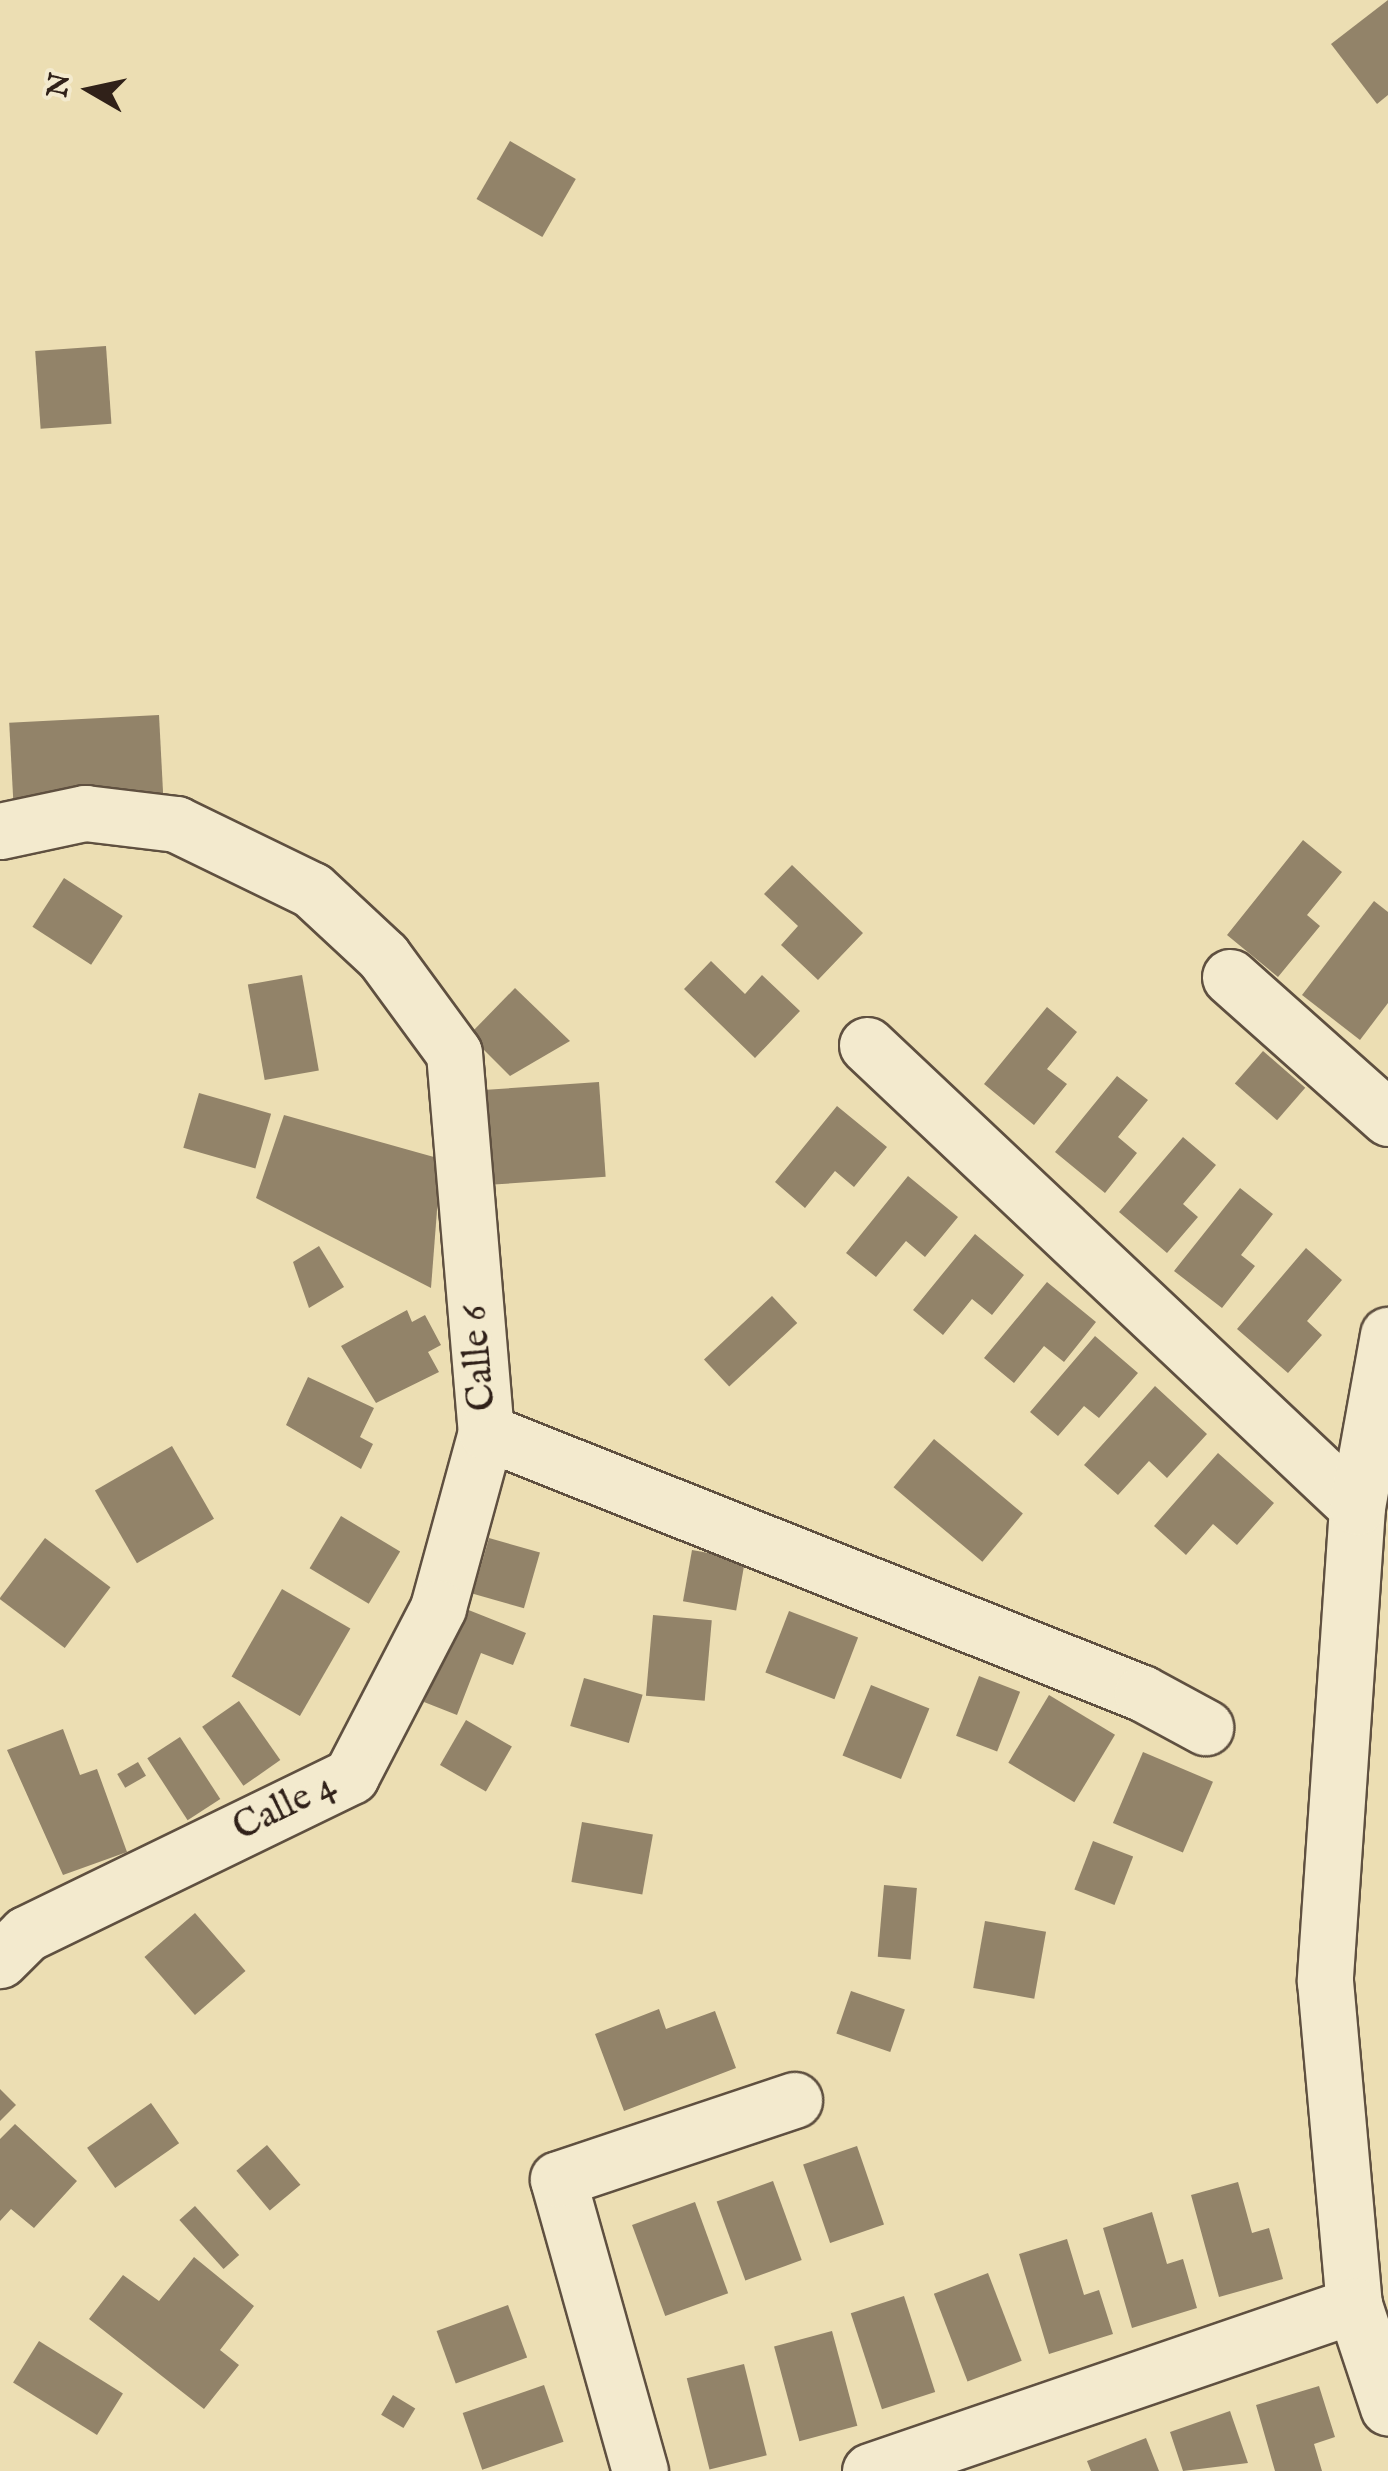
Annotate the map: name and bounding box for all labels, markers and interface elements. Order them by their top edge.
north arrow [40,40,140,140]
text: N [41,71,79,100]
street label: Calle 6 [453,1303,507,1413]
street label: Calle 4 [226,1764,344,1852]

